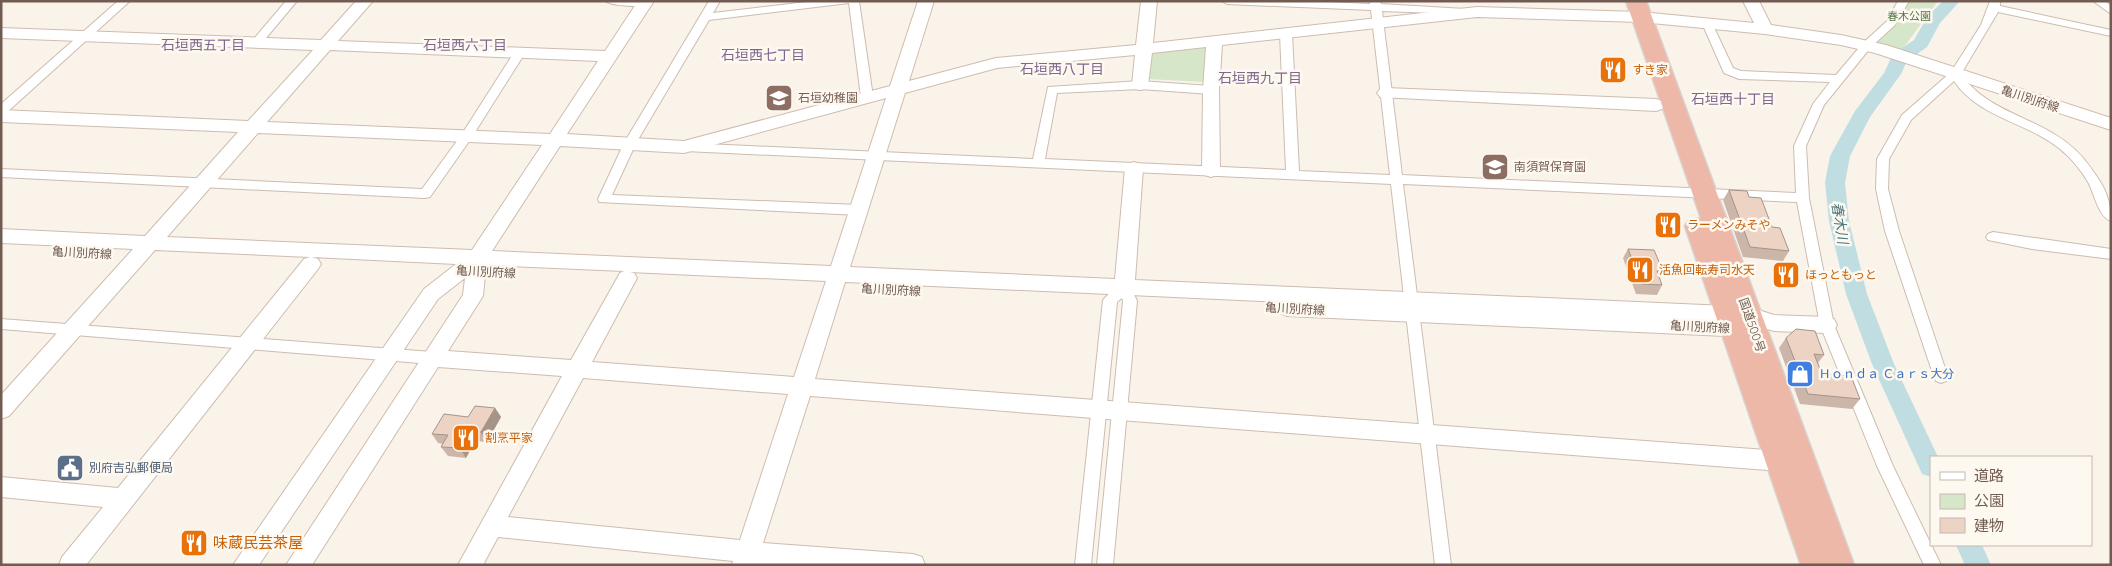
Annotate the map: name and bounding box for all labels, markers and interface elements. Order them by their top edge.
park label: 春木公園 [1887,9,1931,23]
district label: 石垣西五丁目 [161,36,245,54]
district label: 石垣西六丁目 [423,36,507,54]
district label: 石垣西七丁目 [721,46,805,64]
restaurant icon: すき家 [1598,55,1628,85]
district label: 石垣西八丁目 [1020,60,1104,78]
place label: すき家 [1632,62,1668,77]
district label: 石垣西九丁目 [1218,69,1302,87]
street label: 亀川別府線 [1999,82,2061,115]
school or university icon: 石垣幼稚園 [764,83,794,113]
place label: 石垣幼稚園 [798,90,858,105]
district label: 石垣西十丁目 [1691,90,1775,108]
school or university icon: 南須賀保育園 [1480,152,1510,182]
place label: 南須賀保育園 [1514,159,1586,174]
water label: 春木川 [1828,201,1852,247]
restaurant icon: ラーメンみそや [1653,210,1683,240]
place label: ラーメンみそや [1687,217,1771,232]
street label: 亀川別府線 [52,243,112,262]
restaurant icon: 活魚回転寿司水天 [1625,255,1655,285]
restaurant icon: ほっともっと [1771,260,1801,290]
street label: 亀川別府線 [456,262,516,281]
place label: 活魚回転寿司水天 [1659,262,1755,277]
place label: ほっともっと [1805,267,1877,282]
street label: 亀川別府線 [861,280,921,299]
street label: 国道500号 [1736,296,1769,354]
street label: 亀川別府線 [1265,299,1325,318]
street label: 亀川別府線 [1670,317,1730,336]
shop icon: Ｈｏｎｄａ Ｃａｒｓ大分 [1785,359,1815,389]
place label: Ｈｏｎｄａ Ｃａｒｓ大分 [1819,366,1954,381]
restaurant icon: 割烹平家 [451,423,481,453]
place label: 割烹平家 [485,430,533,445]
public building icon: 別府吉弘郵便局 [55,453,85,483]
legend [1930,456,2092,546]
place label: 別府吉弘郵便局 [89,460,173,475]
text: 道路 [1974,466,2004,485]
text: 公園 [1974,491,2004,510]
text: 建物 [1974,516,2004,535]
restaurant icon: 味蔵民芸茶屋 [179,528,209,558]
place label: 味蔵民芸茶屋 [213,533,303,552]

